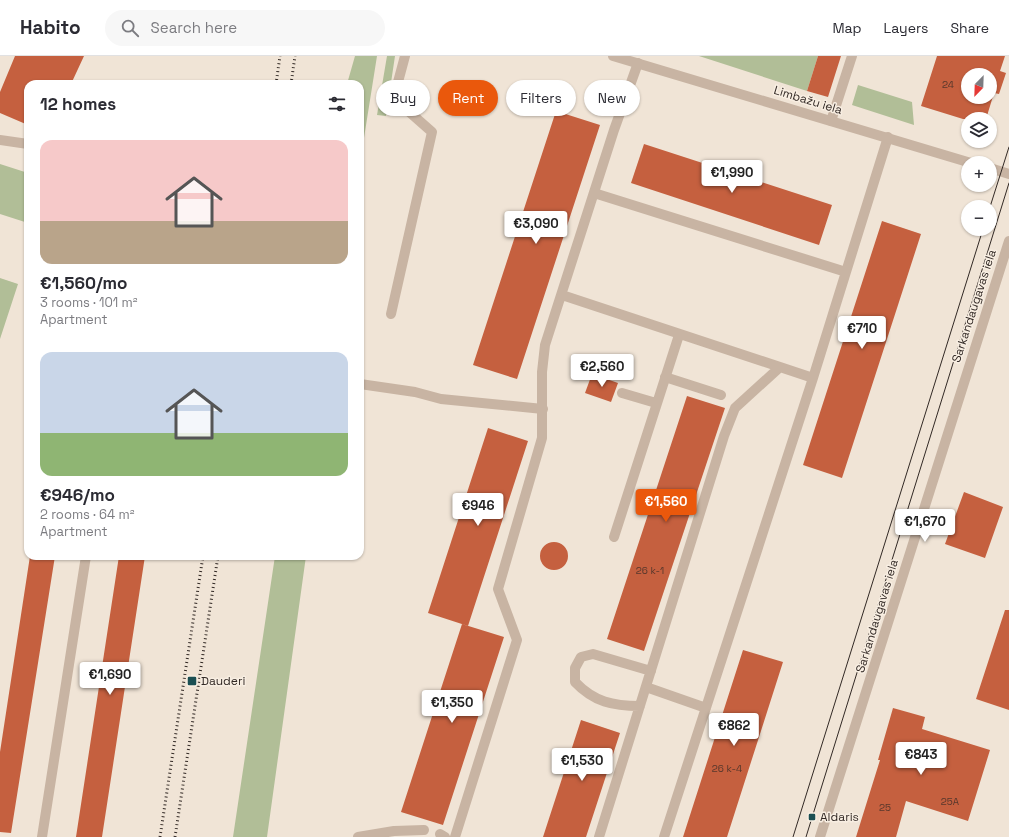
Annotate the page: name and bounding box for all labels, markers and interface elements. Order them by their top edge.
search box [105,10,385,46]
text: Habito [20,15,81,40]
icon: search [119,17,141,39]
text: Search here [151,18,237,37]
text: Map [832,19,862,37]
text: Layers [884,19,928,37]
text: Share [950,19,989,37]
north arrow [961,68,997,104]
map controls [961,68,997,236]
house number: 24 [942,78,954,91]
chip: Buy [376,80,430,116]
chip: Rent [438,80,498,116]
chip: Filters [506,80,576,116]
chip: New [584,80,640,116]
street label: Limbažu iela [772,82,844,118]
text: 12 homes [40,93,116,115]
icon: filters [326,93,348,115]
button: layers [961,112,997,148]
button: + [961,156,997,192]
pin: €1,990 [699,160,765,194]
text: €1,990 [711,164,753,181]
icon: home [158,166,230,238]
button: − [961,200,997,236]
pin: €3,090 [503,211,569,245]
text: €3,090 [513,215,559,232]
street label: Sarkandaugavas iela [948,247,1000,365]
text: €1,560/mo [40,272,127,294]
text: 3 rooms · 101 m² [40,294,138,311]
text: Apartment [40,311,108,328]
pin: €710 [838,316,886,350]
text: €710 [847,320,877,337]
pin: €2,560 [569,354,635,388]
text: €2,560 [580,358,624,375]
icon: home [158,378,230,450]
text: €946/mo [40,484,115,506]
pin: €1,560 [633,489,699,523]
pin: €946 [454,493,502,527]
text: €1,560 [645,493,687,510]
text: €946 [461,497,495,514]
text: 2 rooms · 64 m² [40,506,134,523]
pin: €1,670 [892,509,958,543]
text: €1,670 [904,513,946,530]
text: Apartment [40,523,108,540]
street label: Sarkandaugavas iela [852,557,902,675]
house number: 26 k-1 [636,564,664,577]
pin: €1,690 [77,662,143,696]
text: €1,690 [89,666,131,683]
place label: Dauderi [201,673,245,689]
marker: Dauderi [186,675,198,687]
pin: €1,350 [419,690,485,724]
text: €1,350 [431,694,473,711]
pin: €862 [710,713,758,747]
text: €862 [718,717,750,734]
pin: €843 [897,742,945,776]
text: €843 [905,746,937,763]
pin: €1,530 [549,748,615,782]
text: €1,530 [561,752,603,769]
house number: 26 k-4 [712,762,742,775]
house number: 25A [941,795,960,808]
house number: 25 [879,801,891,814]
place label: Aldaris [820,809,859,825]
marker: Aldaris [807,812,817,822]

